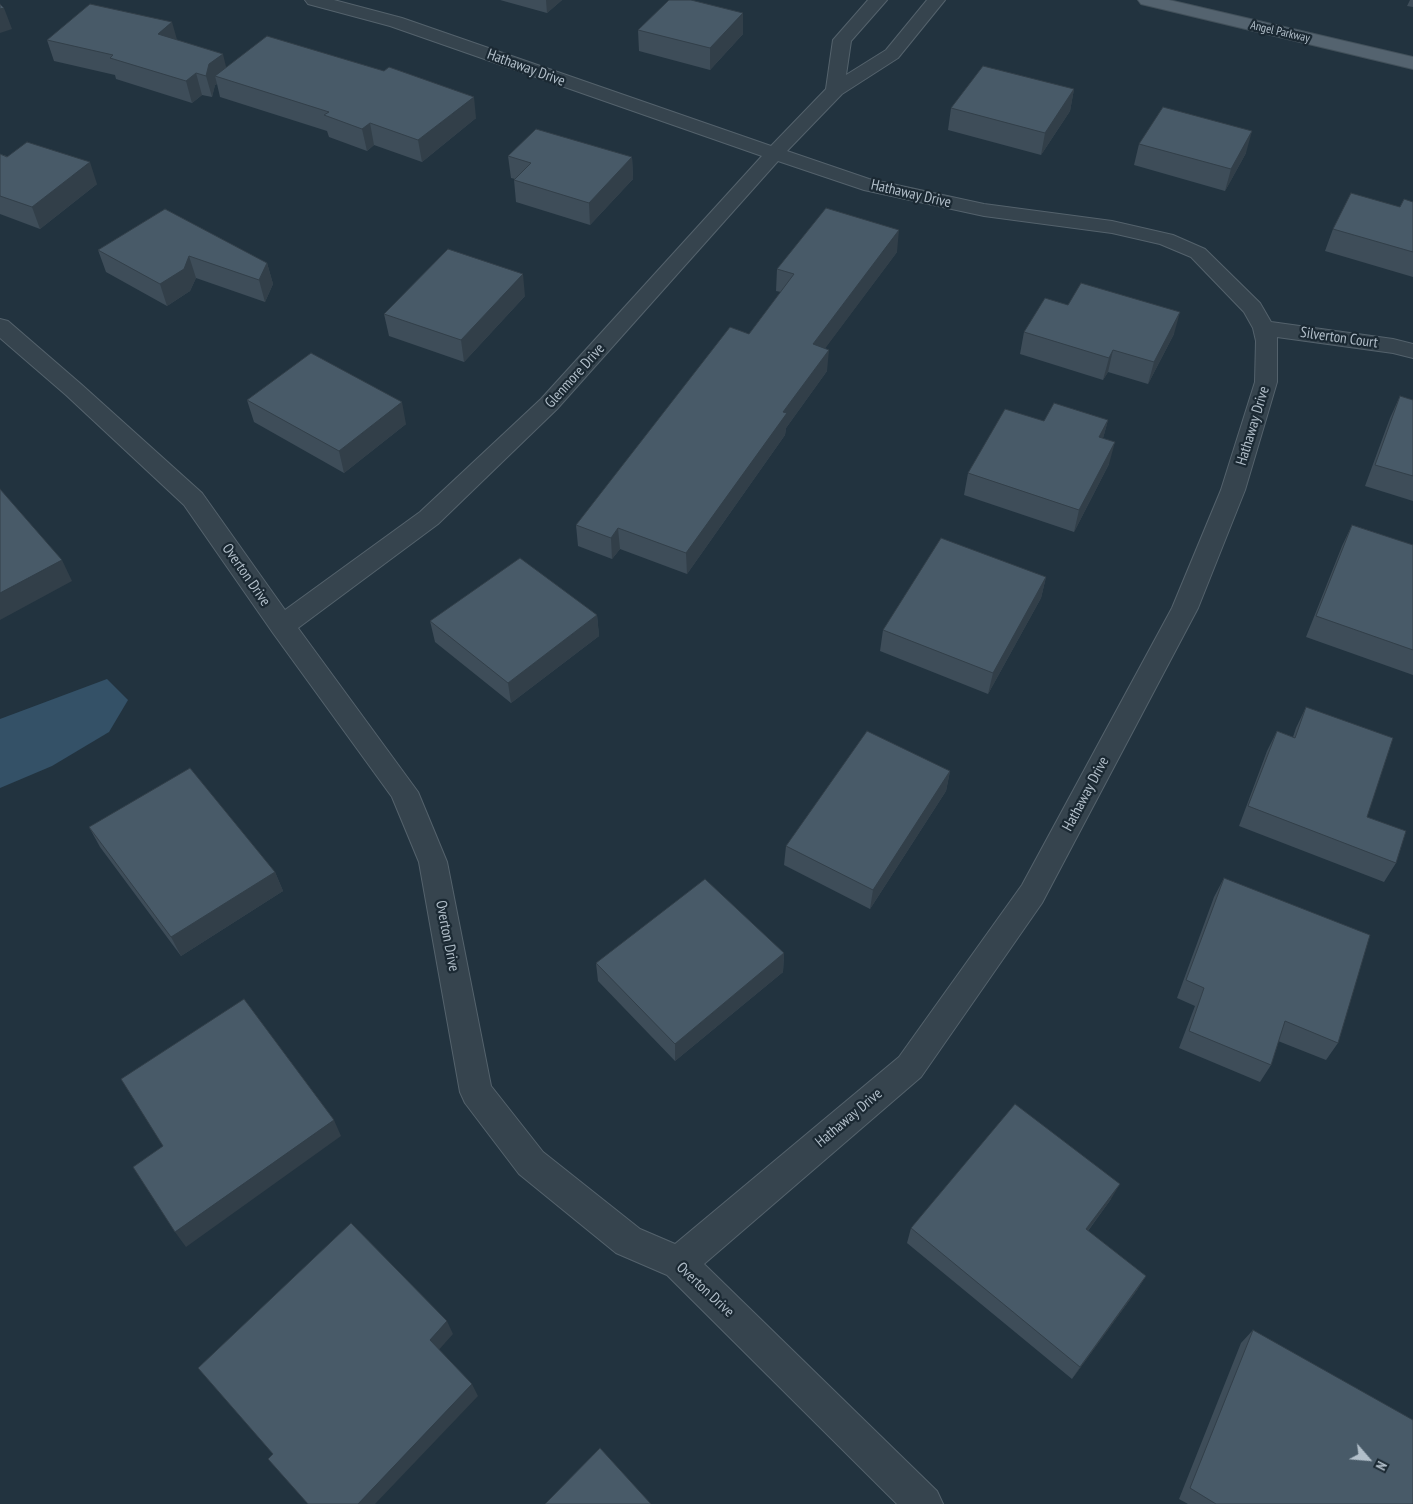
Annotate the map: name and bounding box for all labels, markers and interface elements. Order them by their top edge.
street label: Angel Parkway [1249,18,1311,46]
street label: Hathaway Drive [485,46,567,90]
street label: Hathaway Drive [869,176,953,212]
street label: Silverton Court [1299,324,1379,352]
street label: Glenmore Drive [541,340,609,412]
street label: Hathaway Drive [1232,384,1274,468]
street label: Overton Drive [218,540,274,610]
street label: Hathaway Drive [1059,754,1113,834]
street label: Overton Drive [431,899,463,973]
street label: Hathaway Drive [812,1085,886,1151]
street label: Overton Drive [673,1259,737,1321]
north arrow [1343,1434,1393,1484]
text: N [1372,1458,1391,1473]

